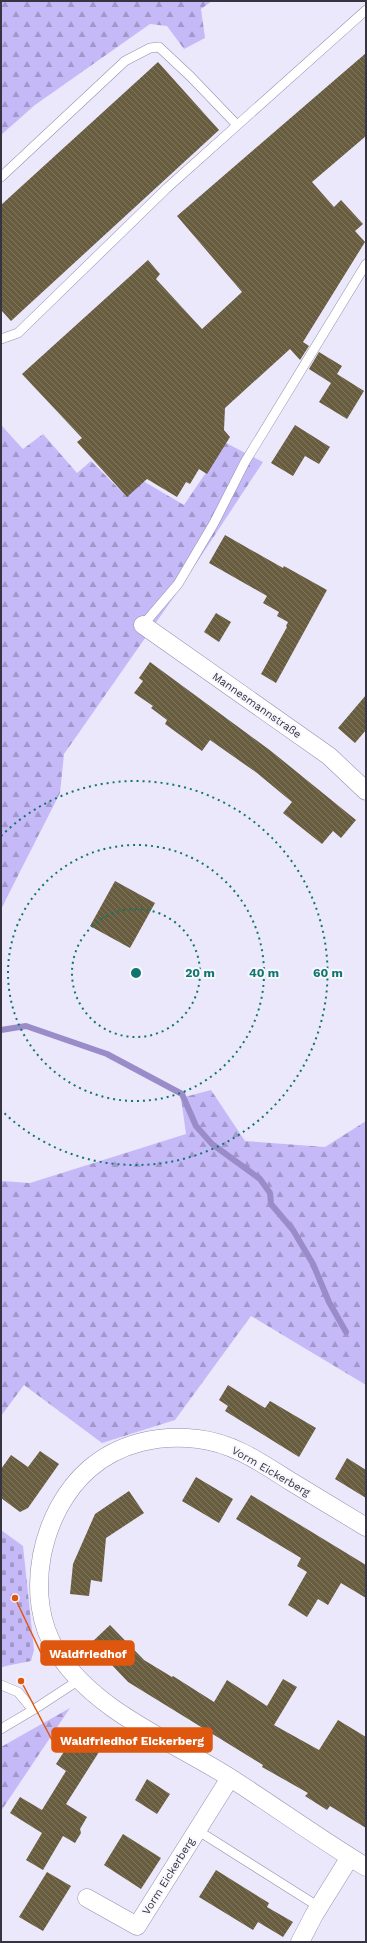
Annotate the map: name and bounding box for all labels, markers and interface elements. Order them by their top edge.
street label: Mannesmannstraße [210,670,304,741]
centre of rings [129,966,143,980]
text: 20 m [185,966,215,980]
text: 40 m [249,966,279,980]
text: 60 m [313,966,343,980]
street label: Vorm Eickerberg [229,1444,312,1499]
callout: Waldfriedhof [41,1641,134,1665]
text: Waldfriedhof [49,1647,127,1661]
callout: Waldfriedhof Eickerberg [52,1728,212,1752]
text: Waldfriedhof Eickerberg [60,1734,204,1748]
street label: Vorm Eickerberg [140,1835,197,1917]

